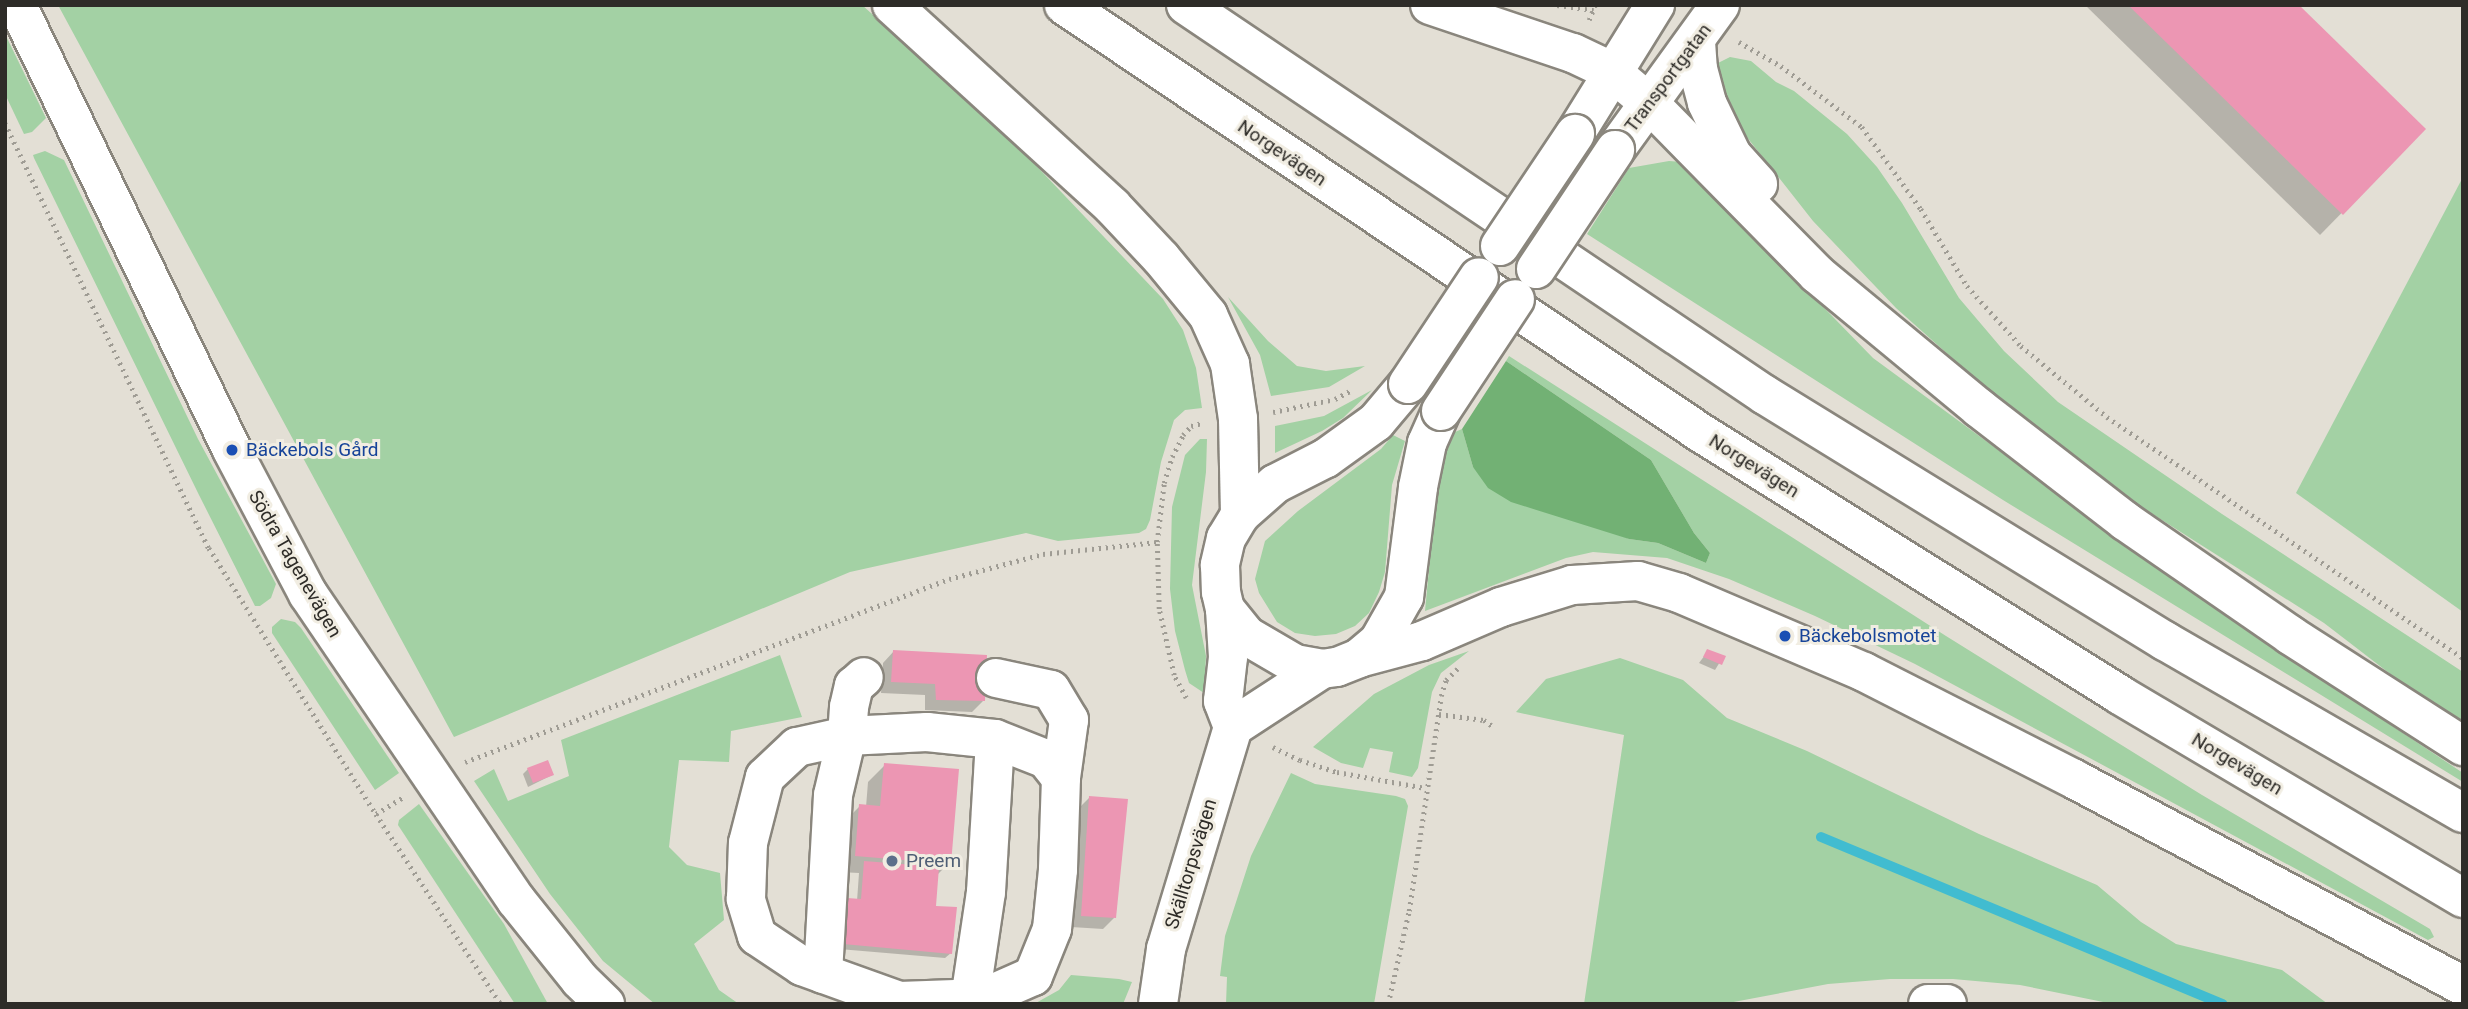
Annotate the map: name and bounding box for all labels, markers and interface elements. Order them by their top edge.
street label: Transportgatan [1620,19,1716,137]
street label: Norgevägen [1233,115,1331,191]
street label: Norgevägen [1705,429,1803,503]
place label: Bäckebols Gård [246,439,379,461]
marker: Bäckebols Gård [224,442,240,458]
street label: Södra Tagenevägen [244,486,346,642]
place label: Bäckebolsmotet [1799,625,1937,647]
marker: Bäckebolsmotet [1777,628,1793,644]
street label: Norgevägen [2187,728,2287,800]
street label: Skälltorpsvägen [1160,796,1222,932]
place label: Preem [906,850,961,872]
marker: Preem [884,853,900,869]

